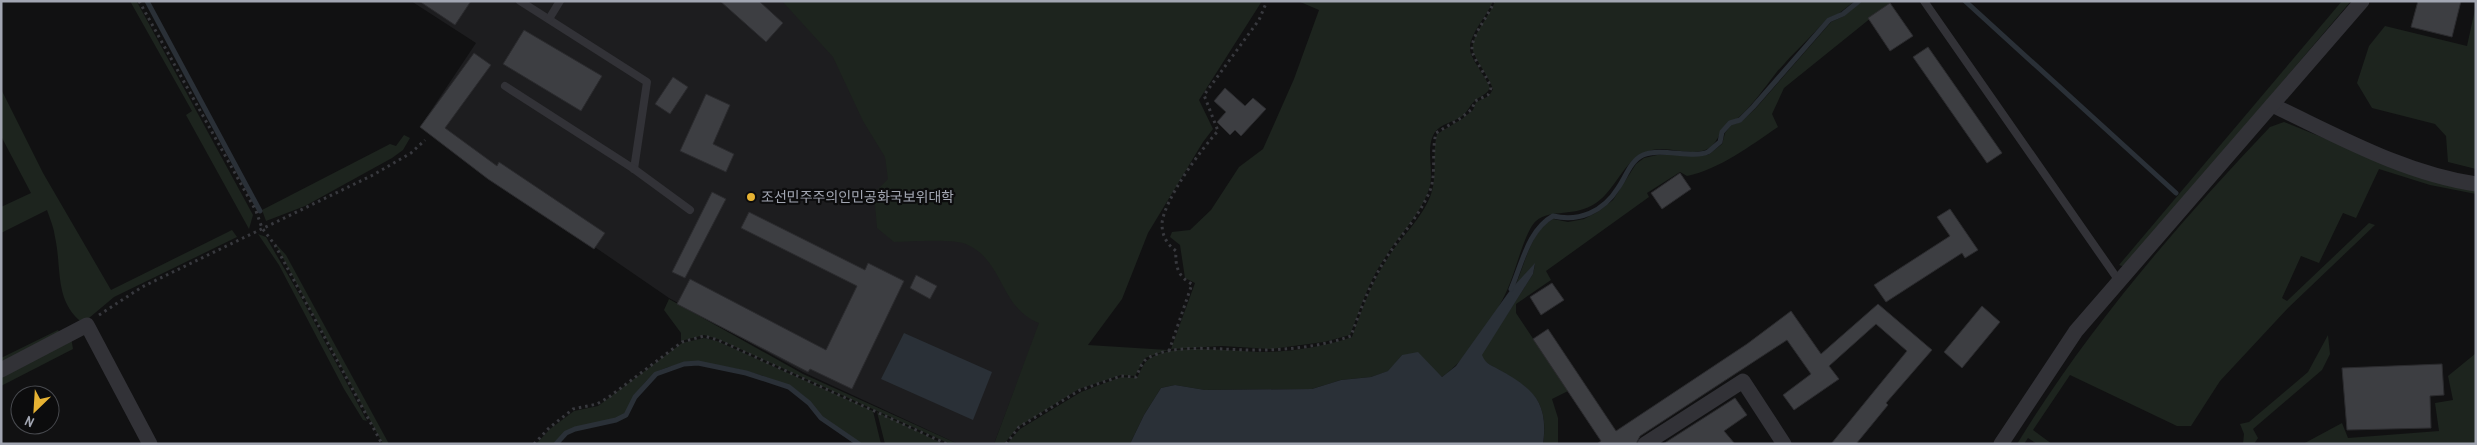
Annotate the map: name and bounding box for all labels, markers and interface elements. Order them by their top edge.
place label: 조선민주주의인민공화국보위대학 [761,188,954,206]
marker: 조선민주주의인민공화국보위대학 [745,191,757,203]
north arrow [10,385,60,435]
text: N [22,412,37,432]

